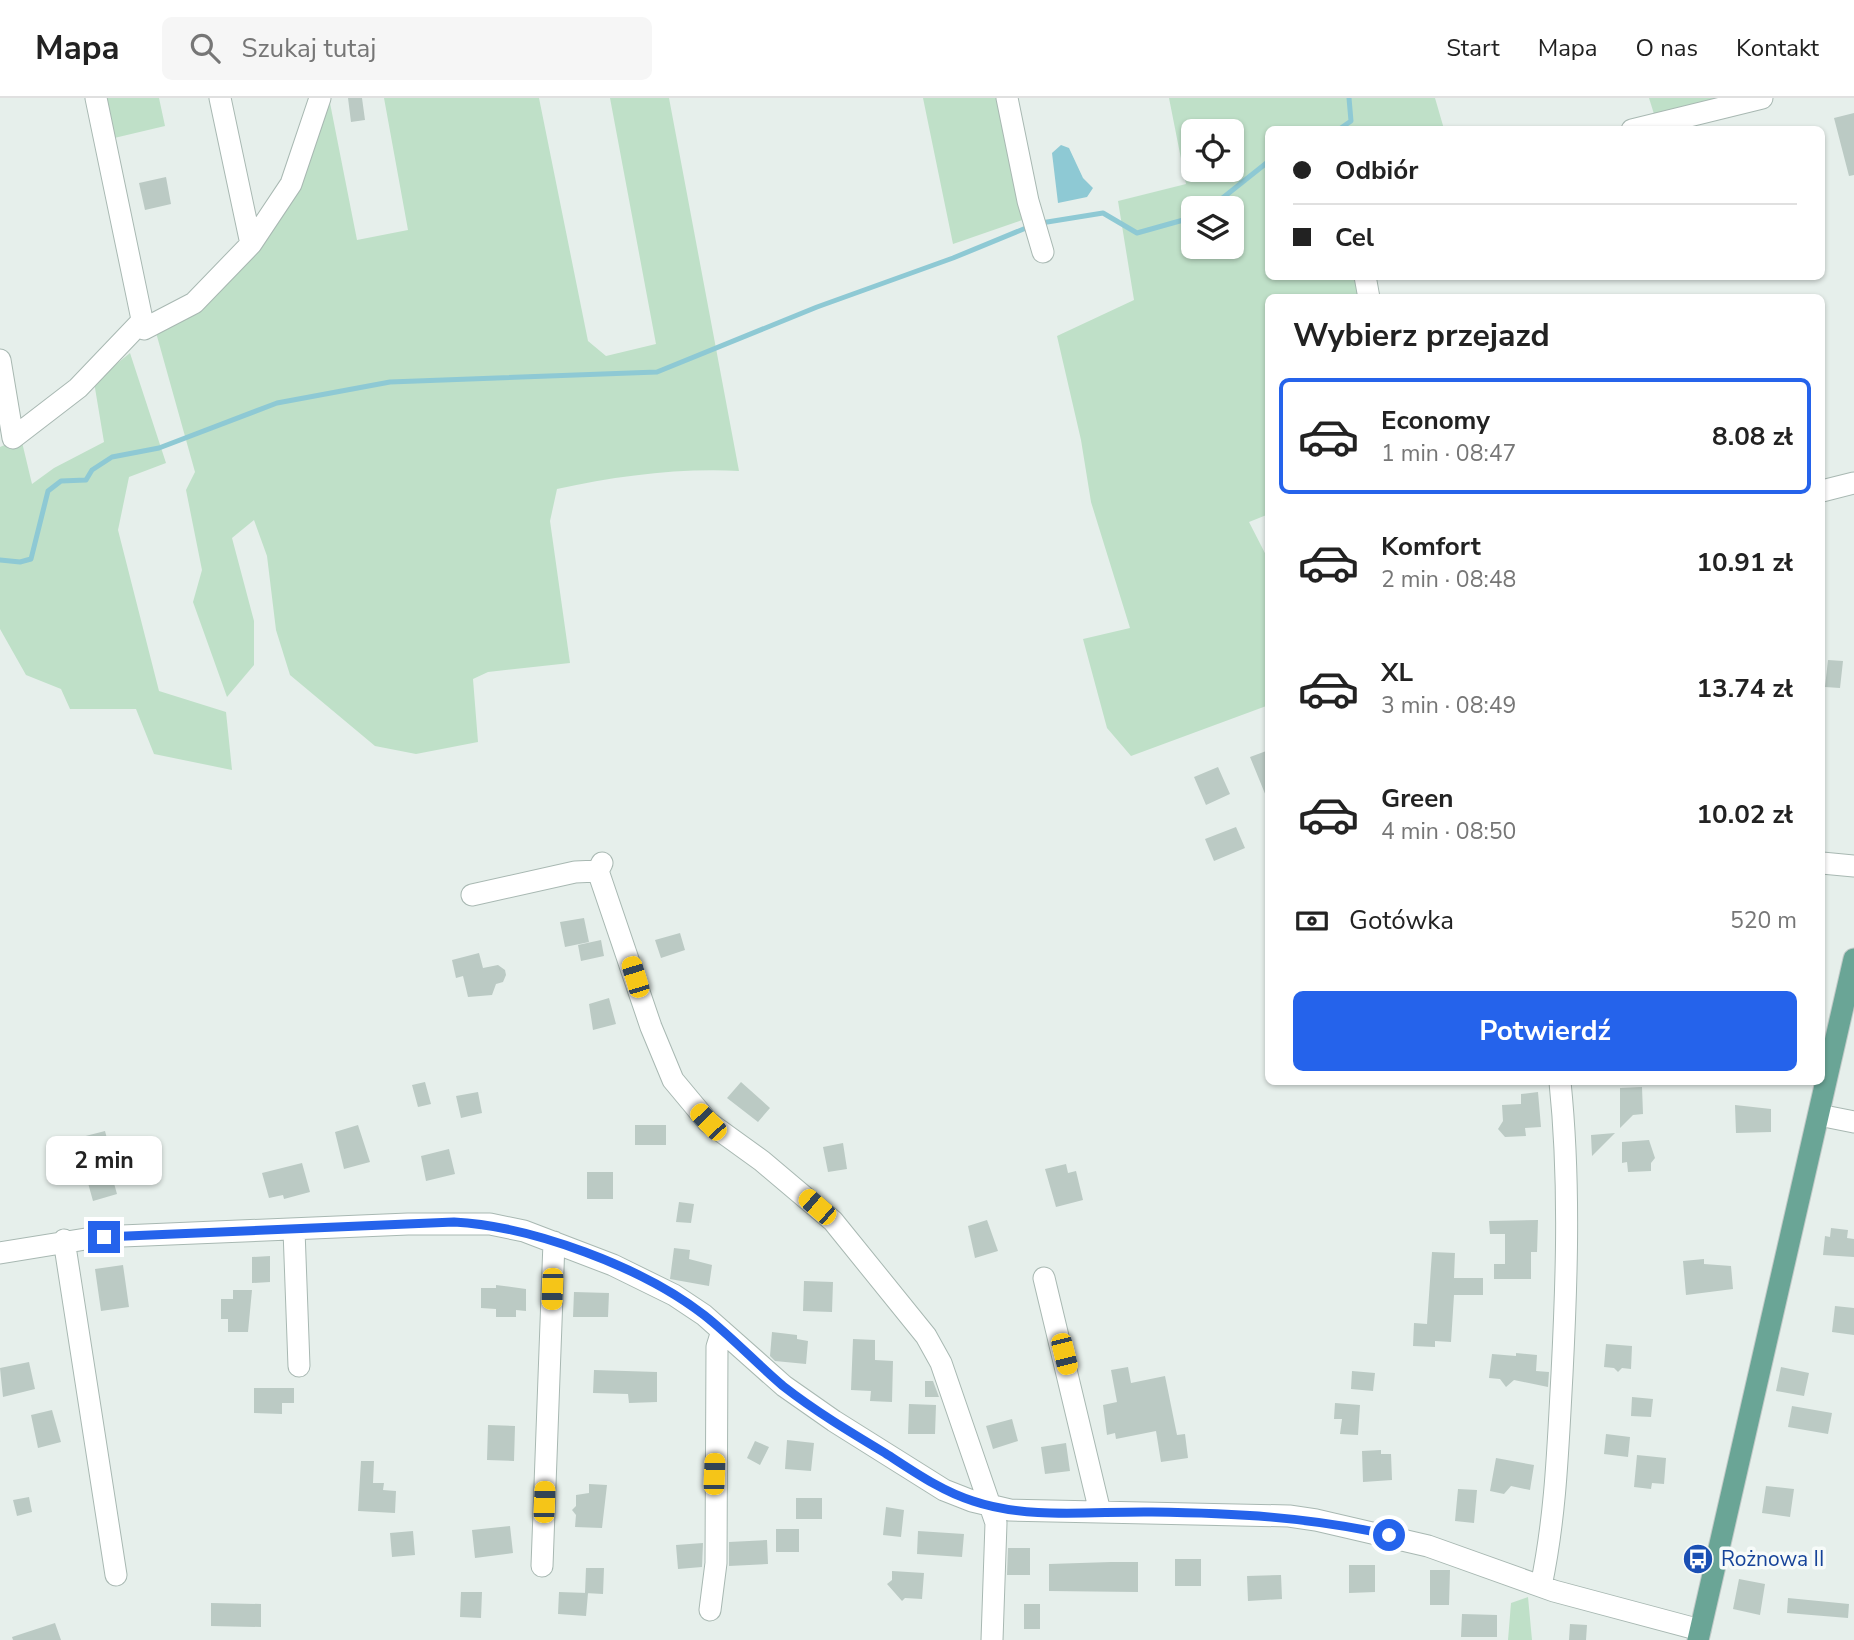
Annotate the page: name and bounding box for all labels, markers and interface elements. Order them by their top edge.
search box [162,17,652,80]
text: Mapa [35,26,120,71]
icon: search [186,29,224,67]
text: Szukaj tutaj [242,31,376,66]
text: Start [1446,32,1500,64]
text: Mapa [1538,32,1598,64]
text: O nas [1636,32,1698,64]
text: Kontakt [1736,32,1819,64]
map controls [1181,119,1244,259]
button: locate [1181,119,1244,182]
text: Odbiór [1335,153,1418,188]
button: layers [1181,196,1244,259]
text: Cel [1335,220,1374,255]
text: Wybierz przejazd [1293,314,1550,357]
text: Economy [1381,403,1490,438]
icon: car [1297,405,1360,468]
text: 8.08 zł [1712,419,1793,454]
text: 1 min · 08:47 [1381,438,1516,469]
text: Komfort [1381,529,1481,564]
icon: car [1297,531,1360,594]
text: 10.91 zł [1697,545,1793,580]
text: 2 min · 08:48 [1381,564,1516,595]
text: XL [1381,655,1413,690]
icon: car [1297,657,1360,720]
text: 13.74 zł [1697,671,1793,706]
text: 3 min · 08:49 [1381,690,1516,721]
text: Green [1381,781,1454,816]
icon: car [1297,783,1360,846]
text: 10.02 zł [1697,797,1793,832]
text: 4 min · 08:50 [1381,816,1516,847]
icon: cash [1293,902,1331,940]
text: Gotówka [1349,903,1454,938]
text: 520 m [1730,905,1797,936]
car [619,954,652,1000]
button: Potwierdź [1293,991,1797,1071]
car [686,1100,731,1144]
callout: 2 min [46,1136,162,1184]
text: 2 min [74,1145,134,1176]
car [795,1185,840,1229]
route end [88,1221,120,1253]
car [541,1268,564,1310]
car [1049,1331,1080,1377]
car [703,1453,726,1495]
car [533,1481,556,1523]
route start [1373,1519,1405,1551]
bus stop icon: Rożnowa II [1681,1542,1715,1576]
place label: Rożnowa II [1721,1545,1824,1573]

